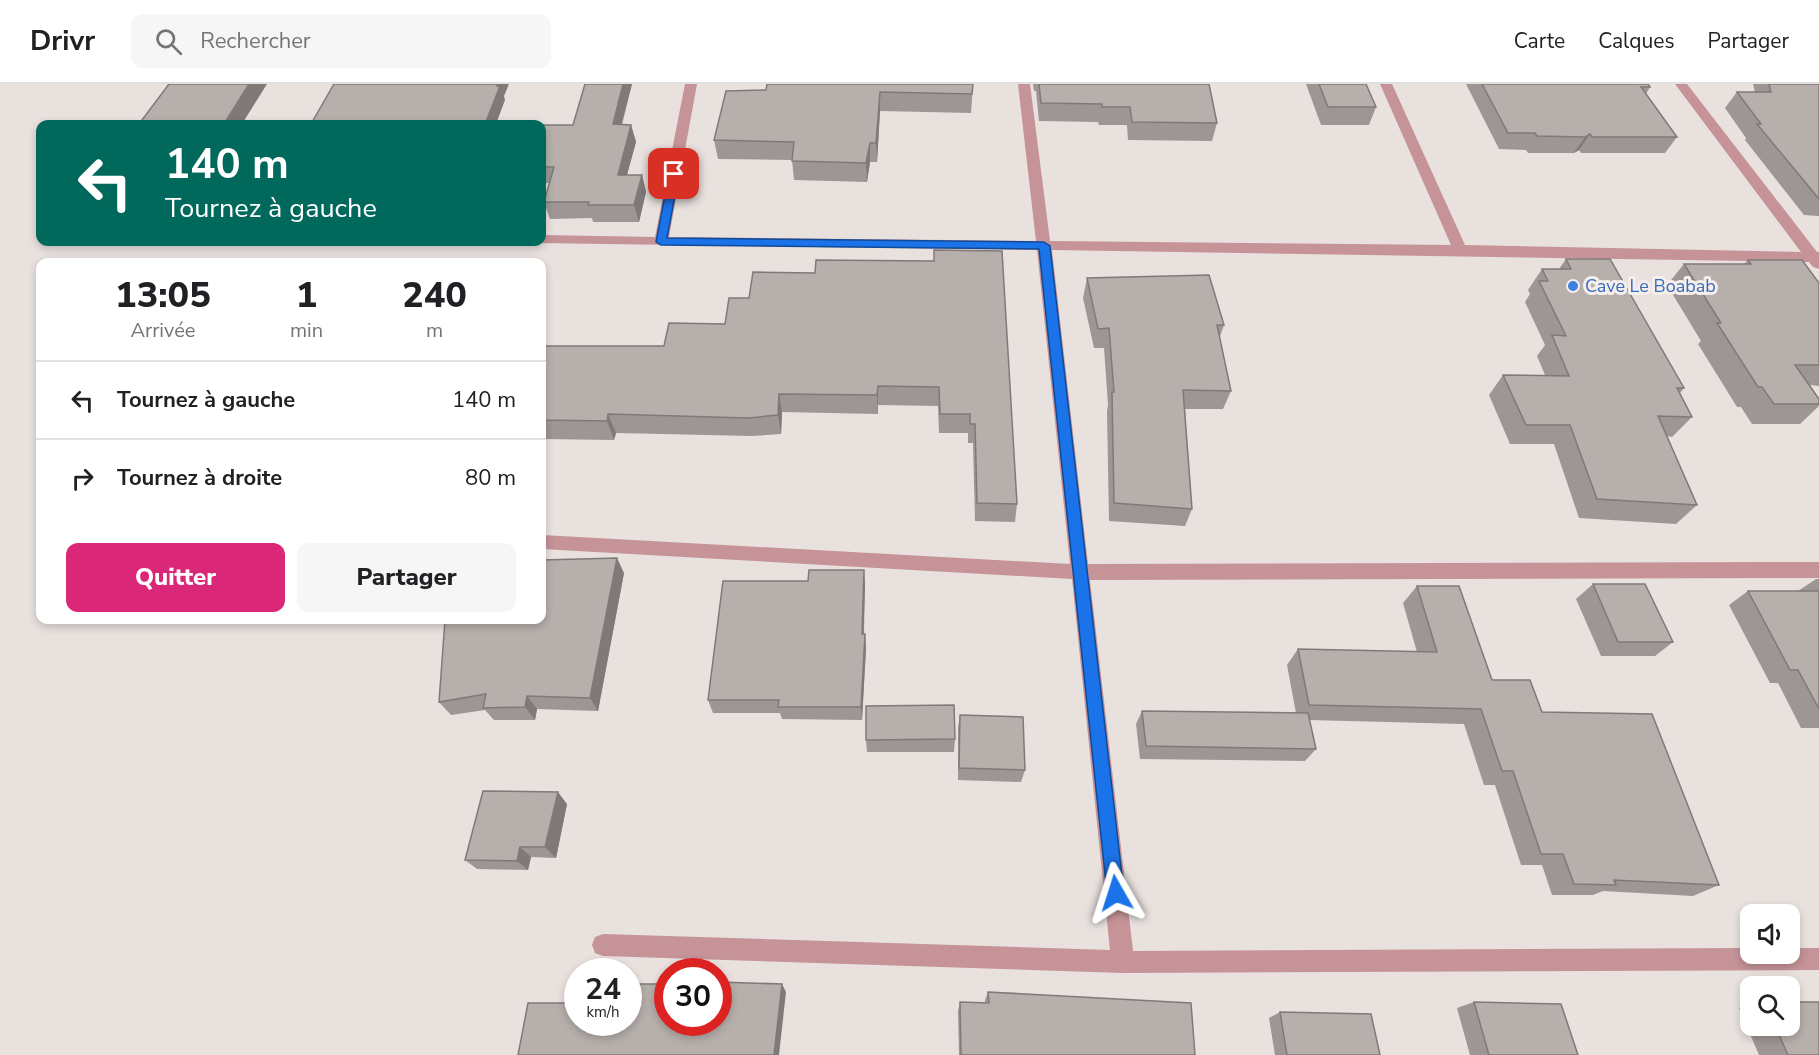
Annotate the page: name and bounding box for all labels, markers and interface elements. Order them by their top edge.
search box [131,14,551,68]
text: Drivr [30,22,95,60]
icon: search [152,25,185,58]
text: Rechercher [200,26,311,56]
text: Carte [1514,27,1565,55]
text: Calques [1598,27,1675,55]
text: Partager [1708,27,1789,55]
text: 140 m [165,136,289,193]
icon: left [66,144,144,222]
pin [648,148,699,199]
icon: arrive [657,157,690,190]
text: Tournez à gauche [165,190,377,227]
text: 13:05 [115,271,211,320]
text: 1 [296,271,317,320]
text: 240 [402,271,467,320]
place label: Cave Le Boabab [1585,274,1716,298]
marker: Cave Le Boabab [1566,279,1580,293]
text: Arrivée [130,317,195,344]
text: min [290,317,323,344]
text: m [426,317,443,344]
icon: left [66,384,99,417]
text: Tournez à gauche [117,385,295,415]
text: 140 m [452,385,516,415]
icon: right [66,462,99,495]
text: Tournez à droite [117,463,282,493]
text: 80 m [465,463,516,493]
button: Quitter [66,543,285,612]
button: Partager [297,543,516,612]
position arrow [1084,861,1148,925]
map controls [1740,904,1800,1036]
button: sound [1740,904,1800,964]
speed limit sign: 30 [654,958,732,1036]
text: 24 [585,969,621,1010]
button: search [1740,976,1800,1036]
text: km/h [586,1002,620,1022]

